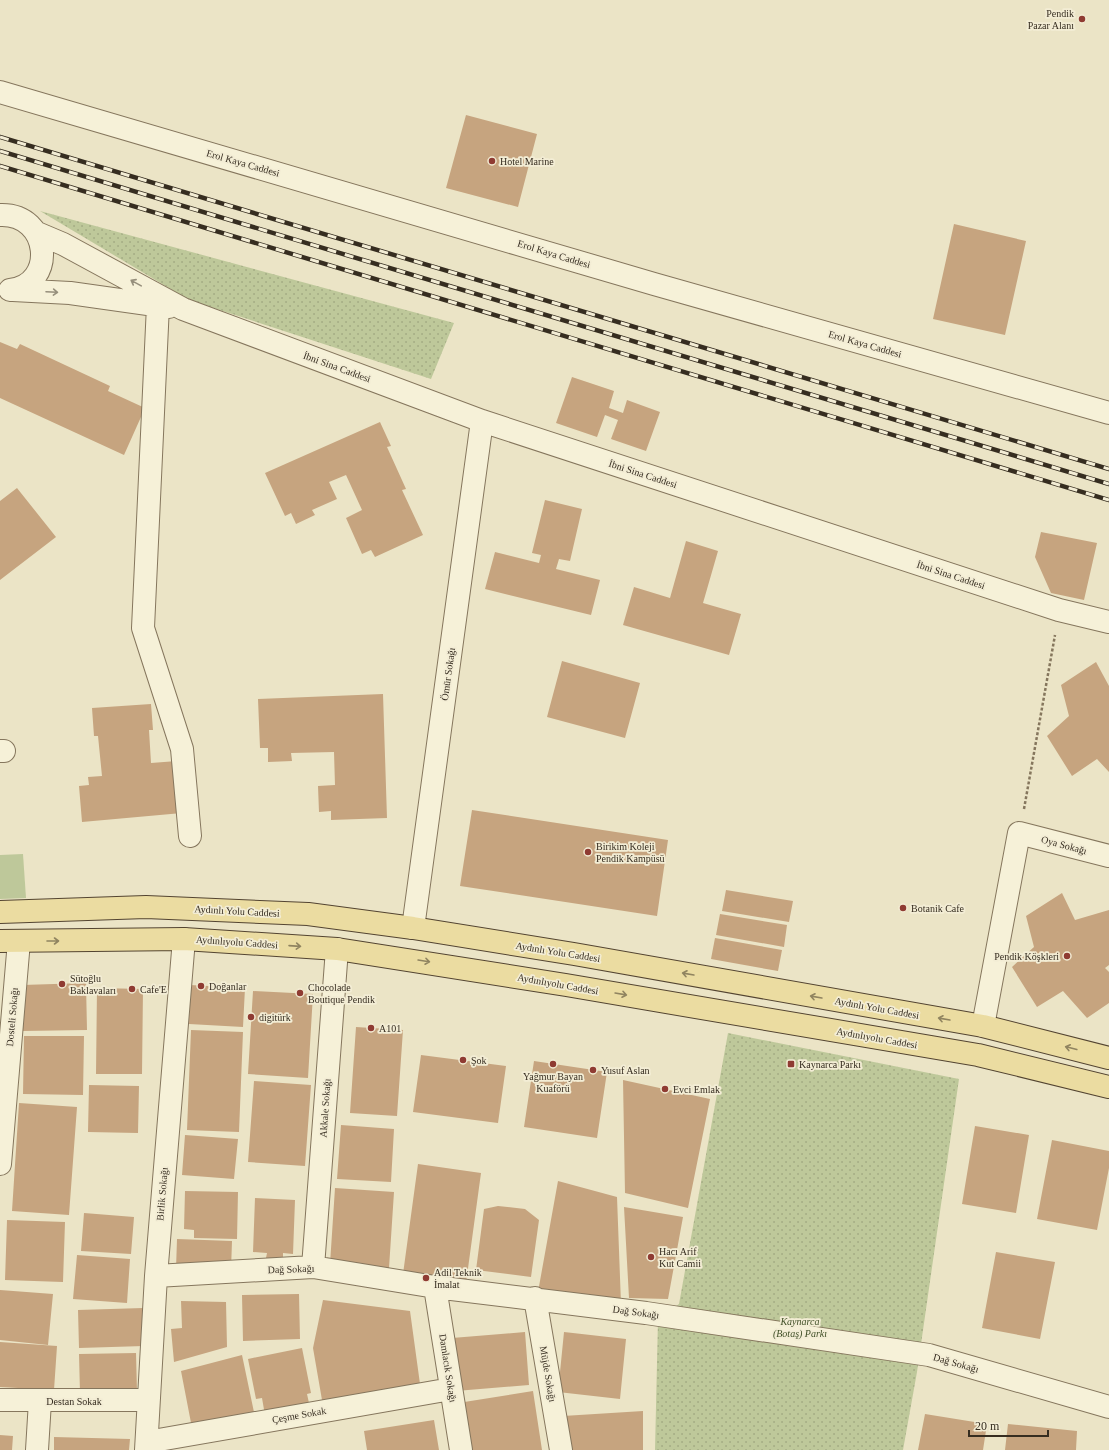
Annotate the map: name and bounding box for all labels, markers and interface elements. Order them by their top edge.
place label: Pendik Pazar Alanı [1028,8,1074,31]
marker: Pendik Pazar Alanı [1077,14,1087,24]
street label: Erol Kaya Caddesi [205,147,281,179]
marker: Hotel Marine [487,156,497,166]
place label: Hotel Marine [500,156,554,167]
street label: Erol Kaya Caddesi [516,238,592,270]
one-way arrow [131,279,143,287]
one-way arrow [45,289,58,296]
street label: Erol Kaya Caddesi [827,328,903,360]
street label: İbni Sina Caddesi [302,350,372,384]
street label: İbni Sina Caddesi [607,458,679,490]
street label: İbni Sina Caddesi [915,559,987,591]
street label: Ömür Sokağı [439,646,457,701]
street label: Oya Sokağı [1040,834,1088,856]
place label: Birikim Koleji Pendik Kampüsü [596,841,665,864]
marker: Birikim Koleji Pendik Kampüsü [583,847,593,857]
street label: Aydınlı Yolu Caddesi [194,903,280,919]
marker: Botanik Cafe [898,903,908,913]
place label: Botanik Cafe [911,903,965,914]
street label: Aydınlıyolu Caddesi [196,934,279,950]
one-way arrow [46,937,59,945]
street label: Aydınlı Yolu Caddesi [515,940,601,964]
one-way arrow [288,942,301,949]
place label: Pendik Köşkleri [994,951,1059,962]
marker: Pendik Köşkleri [1062,951,1072,961]
one-way arrow [417,957,430,965]
one-way arrow [682,970,695,978]
street label: Aydınlıyolu Caddesi [517,971,600,997]
place label: Sütoğlu Baklavaları [70,973,116,996]
marker: Sütoğlu Baklavaları [57,979,67,989]
marker: Doğanlar [196,981,206,991]
place label: Doğanlar [209,981,247,992]
place label: Chocolade Boutique Pendik [308,982,375,1005]
marker: Cafe'E [127,984,137,994]
place label: Cafe'E [140,984,167,995]
street label: Dosteli Sokağı [4,987,20,1047]
marker: Chocolade Boutique Pendik [295,988,305,998]
one-way arrow [614,990,627,998]
one-way arrow [810,993,823,1001]
street label: Aydınlı Yolu Caddesi [834,995,920,1021]
marker: digitürk [246,1012,256,1022]
place label: digitürk [259,1012,291,1023]
one-way arrow [938,1015,951,1023]
marker: A101 [366,1023,376,1033]
place label: A101 [379,1023,401,1034]
street label: Aydınlıyolu Caddesi [836,1025,919,1051]
one-way arrow [1065,1044,1078,1051]
marker: Şok [458,1055,468,1065]
place label: Şok [471,1055,487,1066]
marker: Yağmur Bayan Kuaförü [548,1059,558,1069]
marker: Kaynarca Parkı [786,1059,796,1069]
place label: Kaynarca Parkı [799,1059,861,1070]
marker: Yusuf Aslan [588,1065,598,1075]
place label: Yusuf Aslan [601,1065,650,1076]
place label: Yağmur Bayan Kuaförü [523,1071,583,1094]
street label: Akkale Sokağı [317,1078,333,1138]
marker: Evci Emlak [660,1084,670,1094]
place label: Evci Emlak [673,1084,720,1095]
street label: Birlik Sokağı [154,1167,170,1221]
place label: Hacı Arif Kut Camii [659,1246,701,1269]
marker: Hacı Arif Kut Camii [646,1252,656,1262]
street label: Dağ Sokağı [267,1263,315,1275]
place label: Adil Teknik İmalat [434,1267,482,1290]
marker: Adil Teknik İmalat [421,1273,431,1283]
street label: Dağ Sokağı [612,1303,660,1321]
park label: Kaynarca (Botaş) Parkı [773,1316,827,1340]
street label: Damlacık Sokağı [437,1333,459,1403]
street label: Müjde Sokağı [538,1345,558,1403]
street label: Dağ Sokağı [932,1351,980,1375]
street label: Destan Sokak [46,1396,102,1407]
street label: Çeşme Sokak [271,1405,327,1425]
scale bar [969,1412,1048,1438]
text: 20 m [975,1419,1000,1433]

